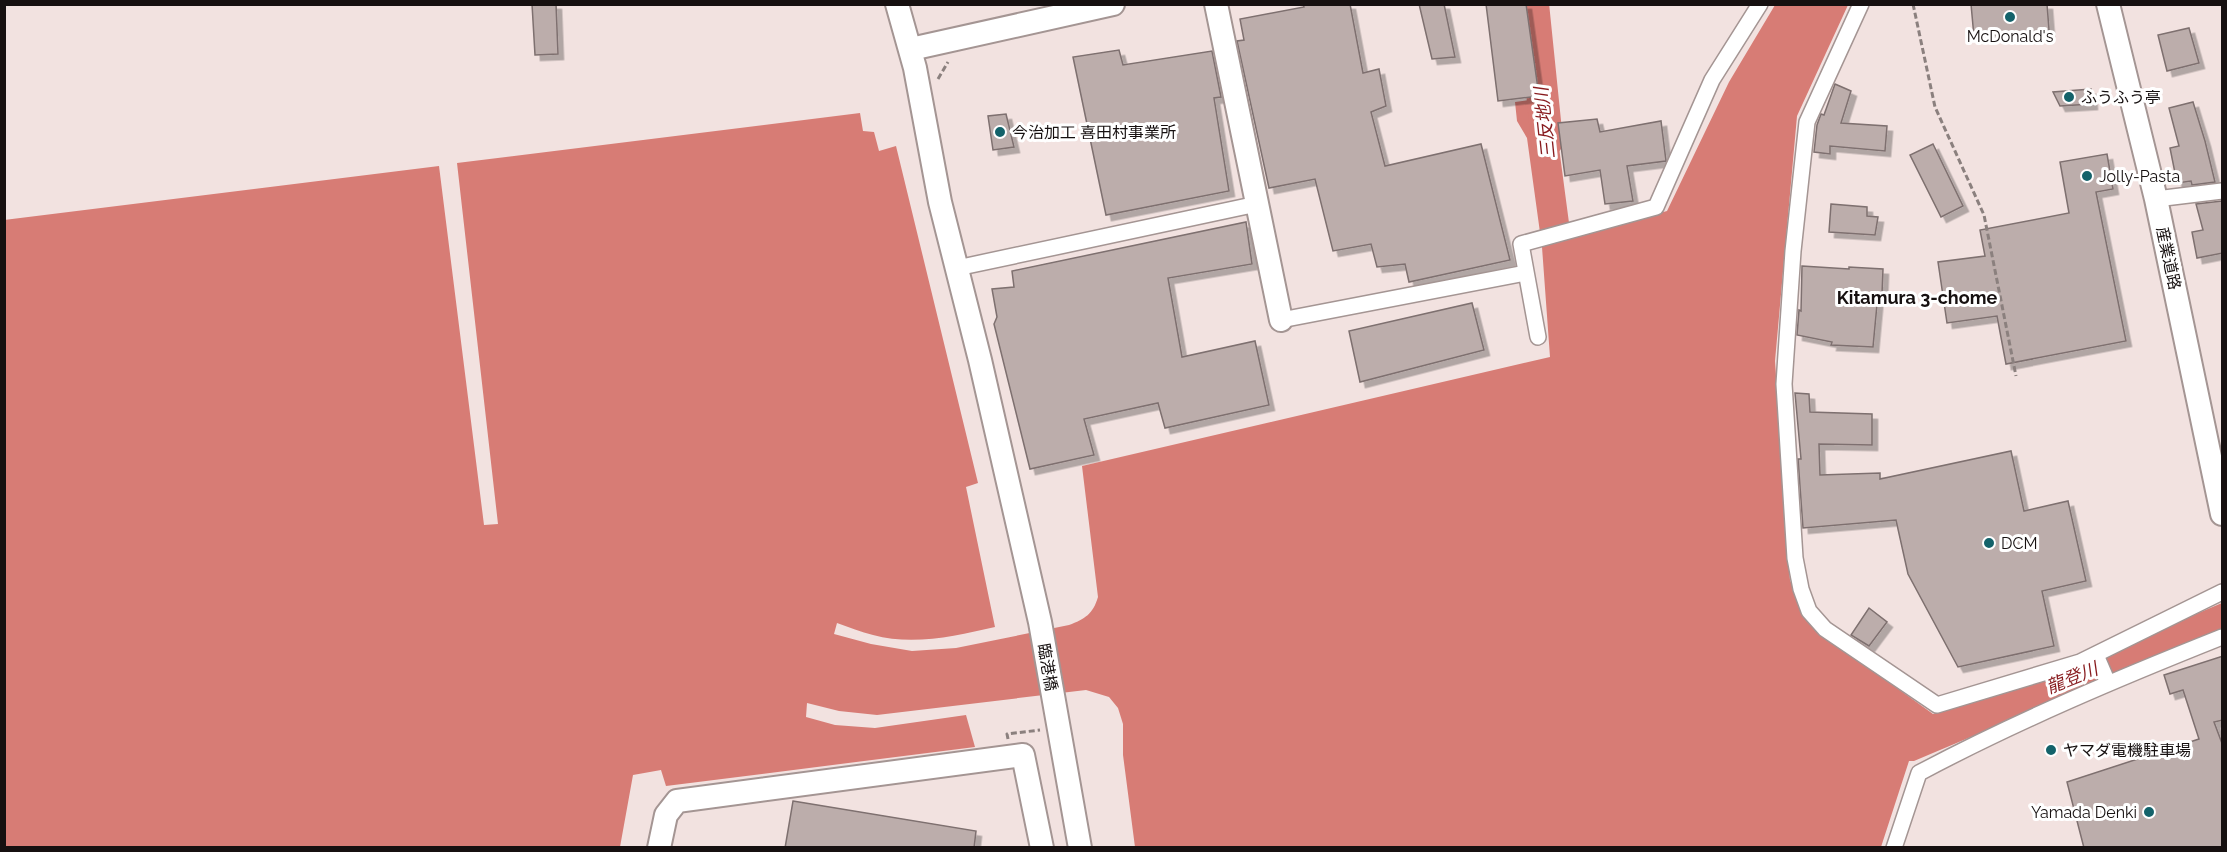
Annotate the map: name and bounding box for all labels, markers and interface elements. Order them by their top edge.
marker: McDonald's [2003,10,2017,24]
place label: McDonald's [1967,27,2054,46]
water label: 三反地川 [1530,84,1559,160]
place label: ふうふう亭 [2081,88,2161,107]
marker: ふうふう亭 [2062,90,2076,104]
place label: 今治加工 喜田村事業所 [1012,123,1176,142]
marker: 今治加工 喜田村事業所 [993,125,1007,139]
place label: Jolly-Pasta [2099,167,2180,186]
marker: Jolly-Pasta [2080,169,2094,183]
street label: 産業道路 [2153,225,2184,291]
district label: Kitamura 3-chome [1837,287,1997,308]
place label: DCM [2001,534,2037,553]
marker: DCM [1982,536,1996,550]
street label: 臨港橋 [1034,642,1061,692]
water label: 龍登川 [2043,657,2103,697]
place label: ヤマダ電機駐車場 [2063,741,2191,760]
marker: ヤマダ電機駐車場 [2044,743,2058,757]
place label: Yamada Denki [2031,803,2137,822]
marker: Yamada Denki [2142,805,2156,819]

